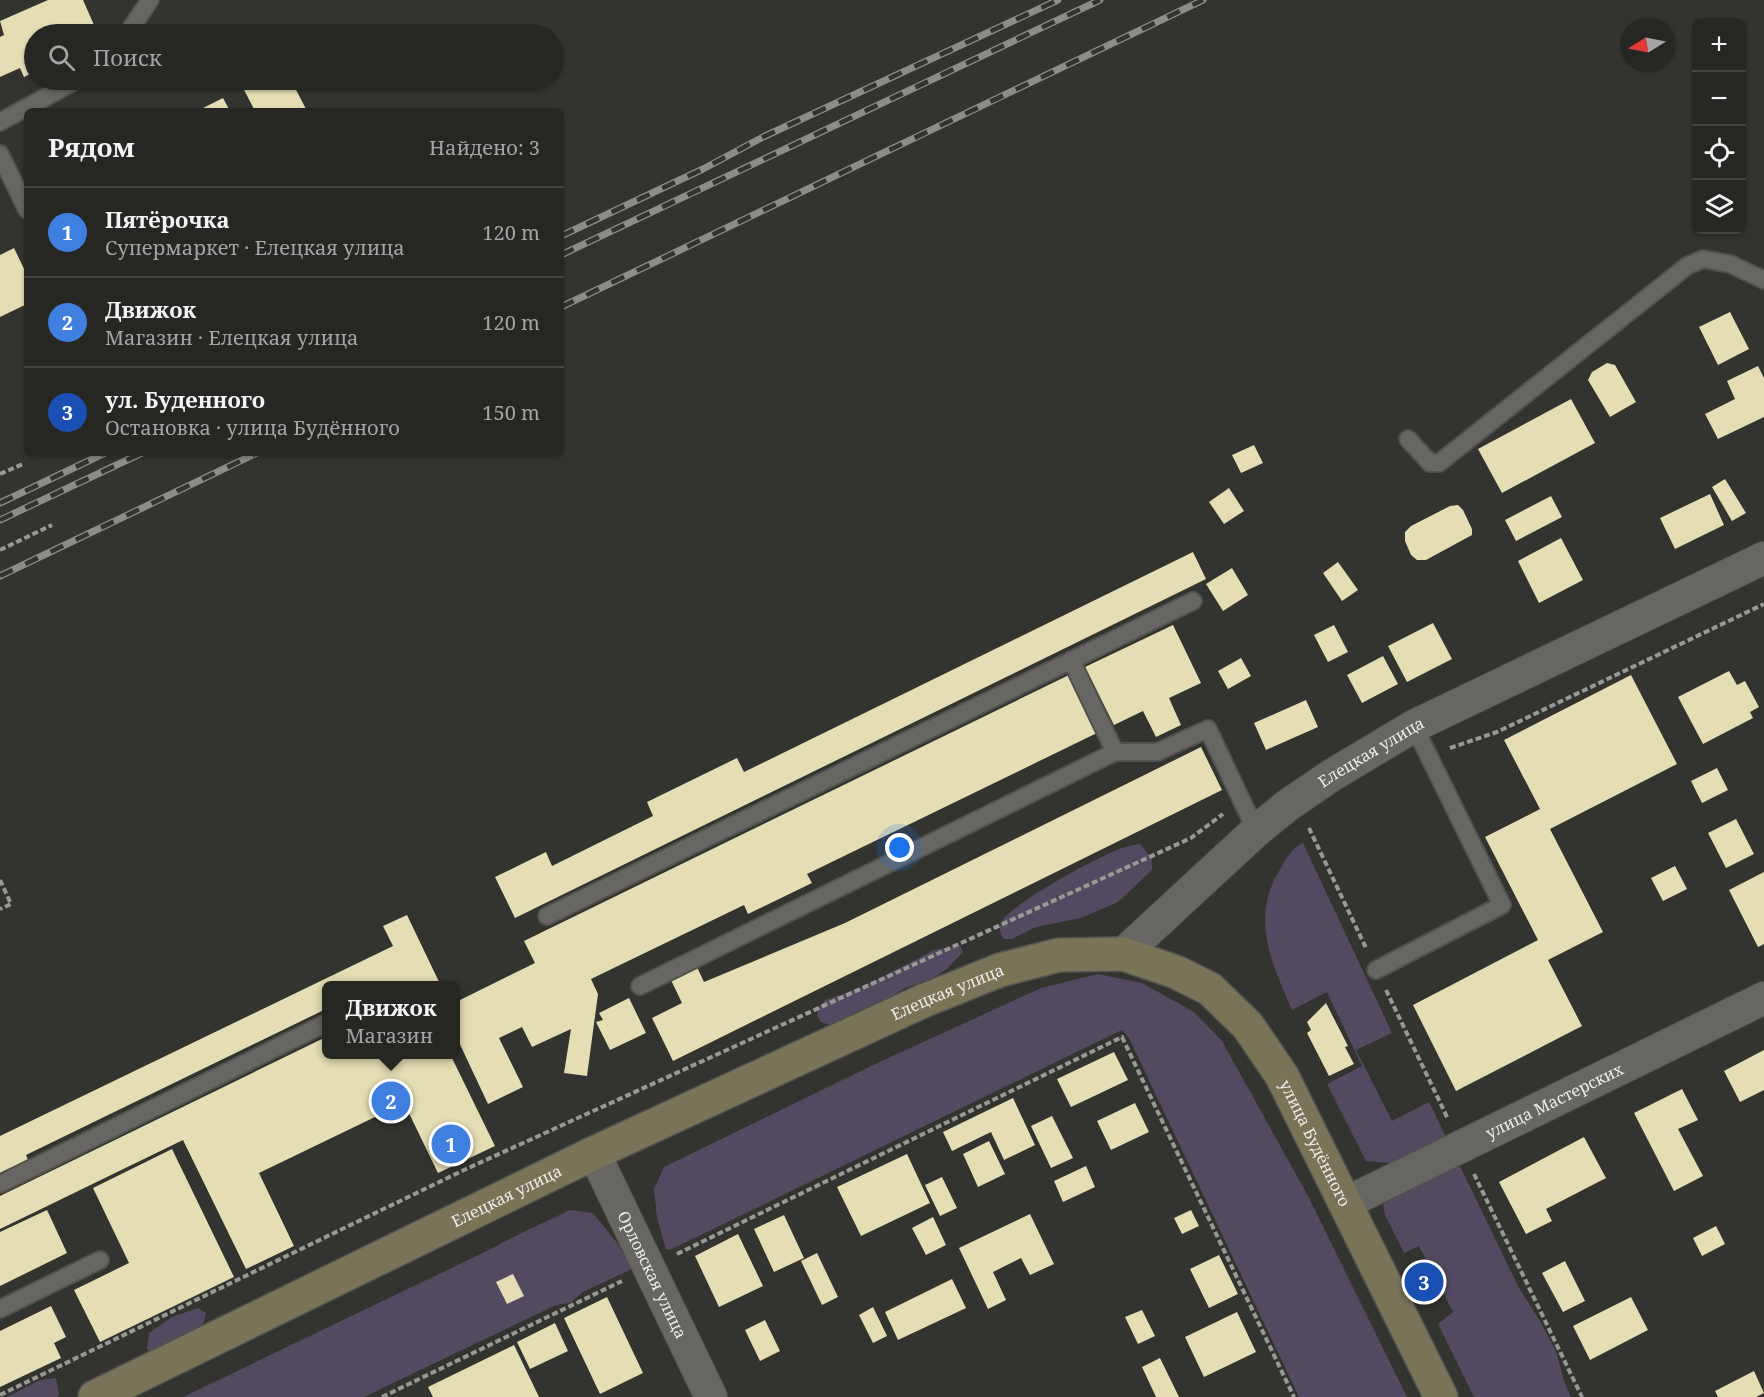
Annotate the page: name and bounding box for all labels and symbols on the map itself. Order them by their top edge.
north arrow [1620,18,1674,72]
street label: Елецкая улица [1314,712,1428,792]
your location [885,833,914,862]
street label: Елецкая улица [887,959,1007,1025]
street label: улица Мастерских [1482,1057,1627,1144]
street label: улица Будённого [1275,1076,1356,1210]
pin: 2 [372,1078,410,1124]
pin: 1 [432,1122,470,1166]
street label: Елецкая улица [448,1159,565,1232]
street label: Орловская улица [612,1207,692,1342]
pin: 3 [1404,1260,1444,1304]

